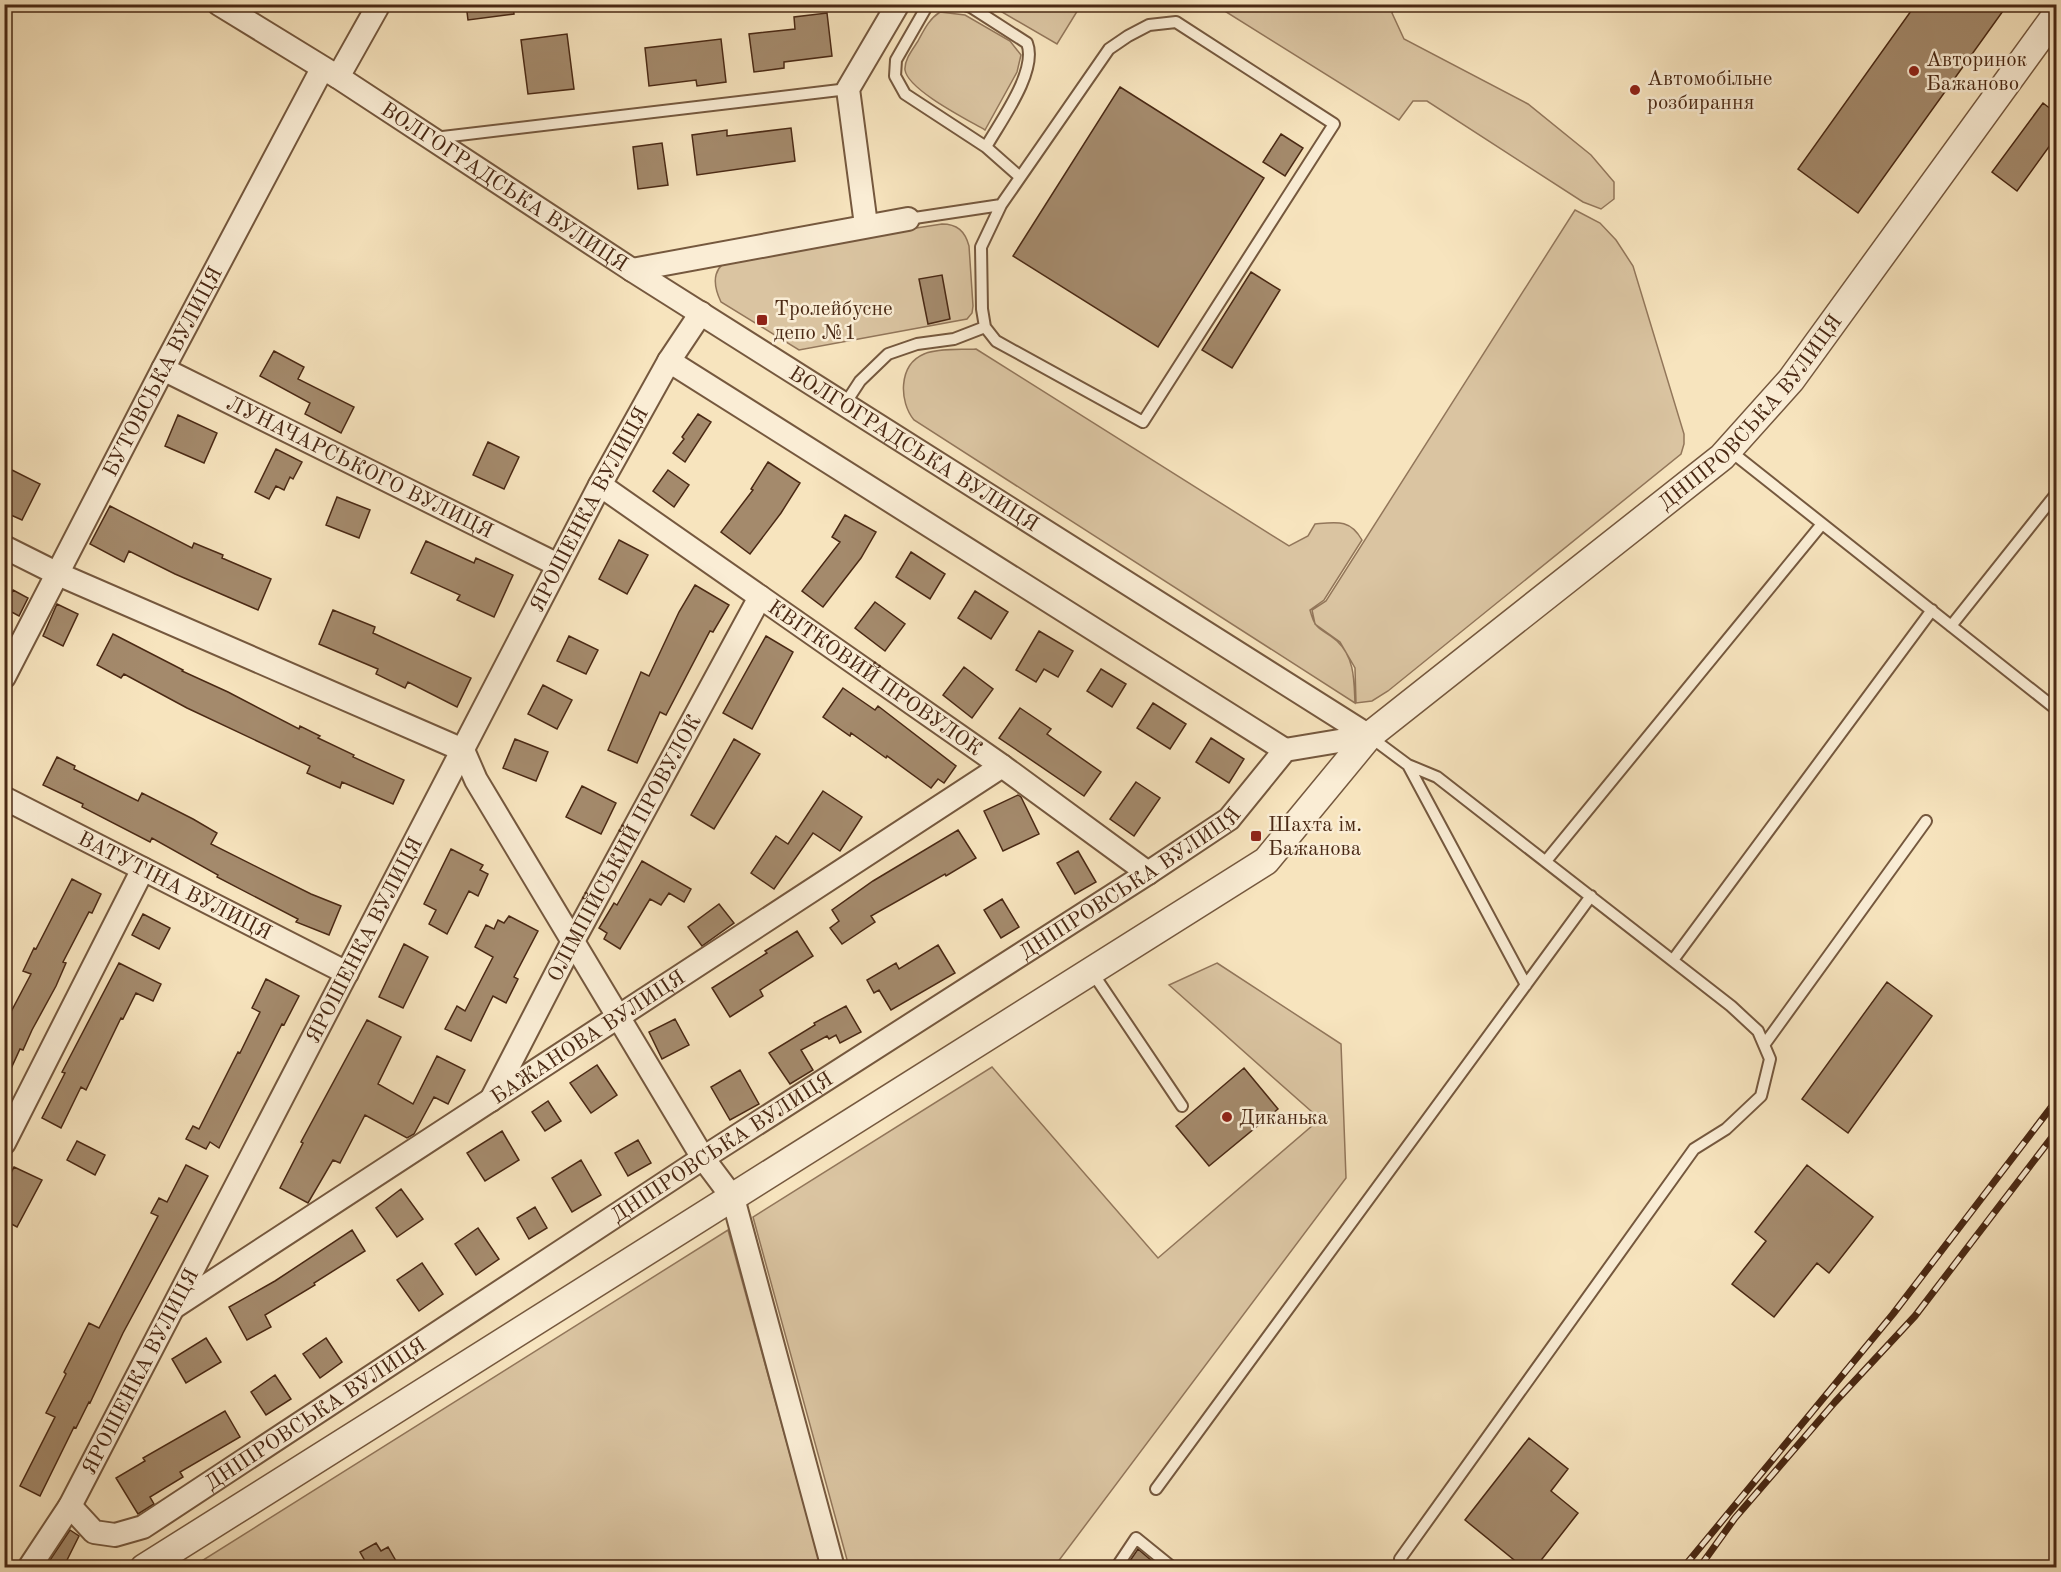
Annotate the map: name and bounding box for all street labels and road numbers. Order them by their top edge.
street label: ВОЛГОГРАДСЬКА ВУЛИЦЯ [377,99,631,276]
street label: БУТОВСЬКА ВУЛИЦЯ [100,264,227,481]
street label: ДНІПРОВСЬКА ВУЛИЦЯ [1655,311,1847,515]
street label: ВОЛГОГРАДСЬКА ВУЛИЦЯ [785,363,1042,536]
street label: ЛУНАЧАРСЬКОГО ВУЛИЦЯ [223,393,496,543]
street label: ЯРОШЕНКА ВУЛИЦЯ [527,404,653,616]
street label: КВІТКОВИЙ ПРОВУЛОК [764,597,985,761]
street label: ОЛІМПІЙСЬКИЙ ПРОВУЛОК [545,712,706,986]
street label: ДНІПРОВСЬКА ВУЛИЦЯ [1016,804,1246,964]
street label: ВАТУТІНА ВУЛИЦЯ [74,829,274,945]
street label: ЯРОШЕНКА ВУЛИЦЯ [303,834,427,1047]
street label: БАЖАНОВА ВУЛИЦЯ [488,967,689,1109]
street label: ДНІПРОВСЬКА ВУЛИЦЯ [608,1069,837,1227]
street label: ЯРОШЕНКА ВУЛИЦЯ [79,1266,203,1478]
street label: ДНІПРОВСЬКА ВУЛИЦЯ [202,1335,430,1495]

